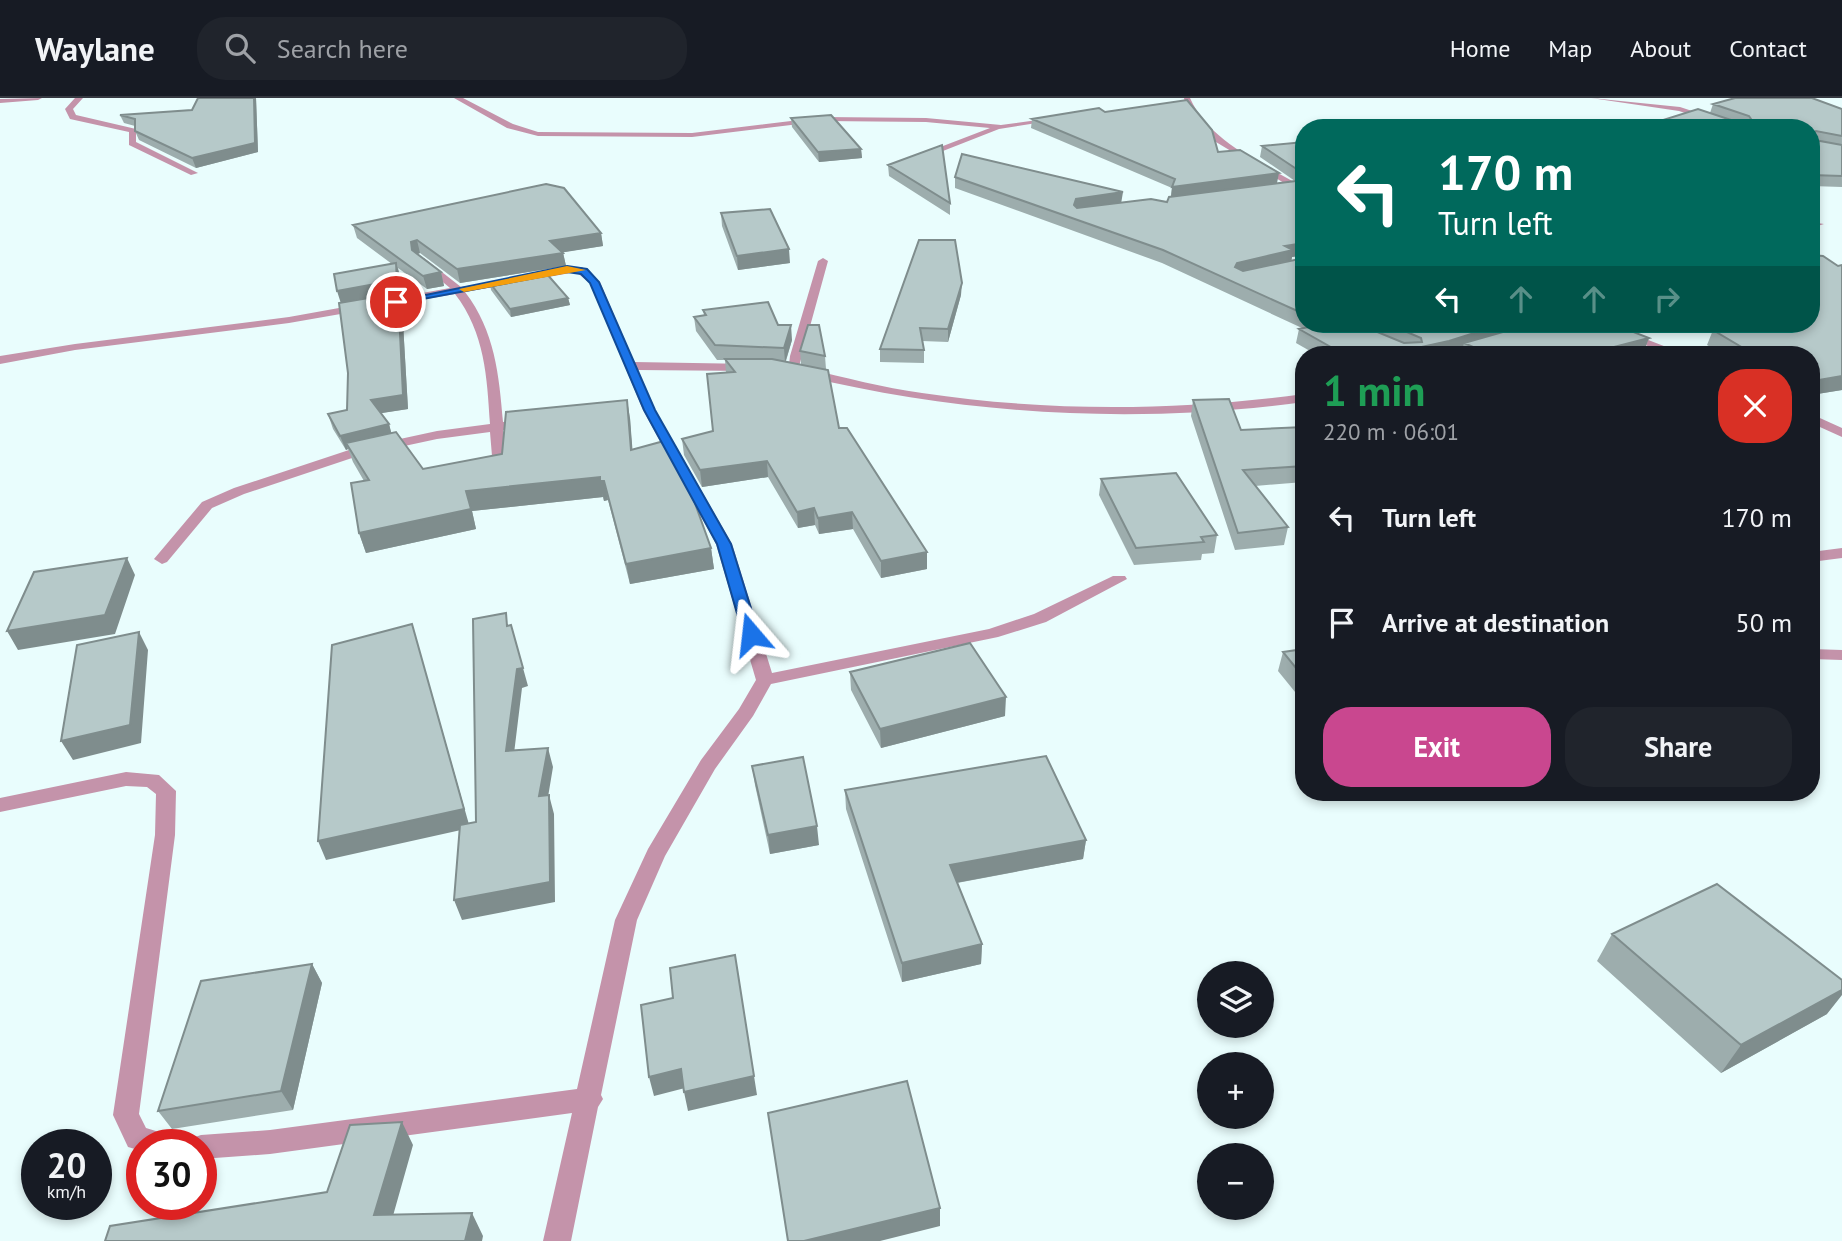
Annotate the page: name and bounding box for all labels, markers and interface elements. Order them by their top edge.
search box [197,17,687,80]
text: Waylane [35,27,155,70]
icon: search [221,29,259,67]
text: Search here [277,32,408,65]
text: Home [1450,33,1510,64]
text: Map [1548,33,1592,64]
text: About [1630,33,1691,64]
text: Contact [1729,33,1807,64]
text: 170 m [1438,140,1573,204]
icon: left [1323,147,1414,238]
text: Turn left [1438,202,1553,244]
pin [366,272,426,332]
icon: left [1429,280,1467,318]
icon: ahead [1502,280,1540,318]
icon: ahead [1575,280,1613,318]
icon: right [1648,280,1686,318]
icon: arrive [377,283,415,321]
text: 1 min [1323,363,1425,418]
button: close [1718,369,1792,443]
text: 220 m · 06:01 [1323,417,1459,446]
icon: left [1323,499,1361,537]
text: Turn left [1382,501,1476,534]
text: 170 m [1721,501,1792,534]
position arrow [714,597,788,671]
icon: arrive [1323,604,1361,642]
text: Arrive at destination [1382,606,1609,639]
text: 50 m [1736,606,1792,639]
button: Exit [1323,707,1551,787]
button: Share [1565,707,1792,787]
map controls [1197,961,1274,1220]
button: layers [1197,961,1274,1038]
button: + [1197,1052,1274,1129]
speed limit sign: 30 [126,1129,217,1220]
text: 20 [47,1142,86,1188]
button: − [1197,1143,1274,1220]
text: km/h [47,1180,86,1203]

